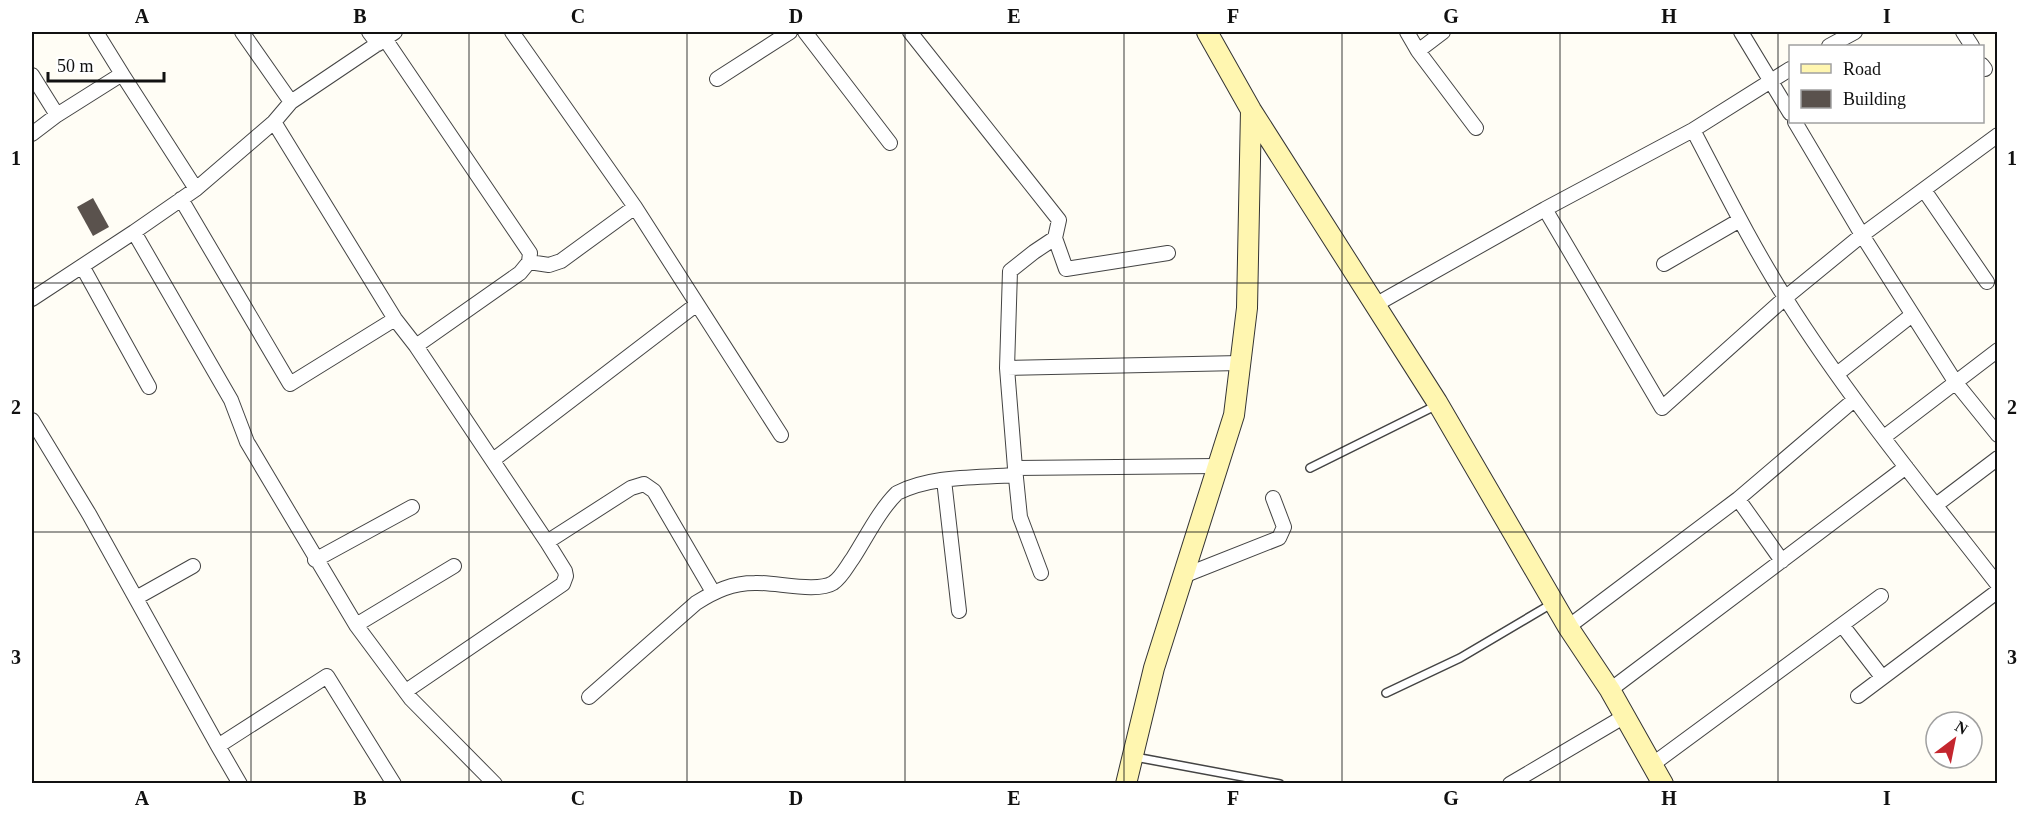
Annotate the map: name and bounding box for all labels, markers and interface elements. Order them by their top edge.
text: A [135,5,150,27]
text: B [353,5,367,27]
text: C [571,5,585,27]
text: D [789,5,803,27]
text: E [1007,5,1021,27]
text: F [1227,5,1239,27]
text: G [1443,5,1459,27]
text: H [1661,5,1677,27]
text: I [1883,5,1891,27]
scale bar [48,45,164,83]
legend [1789,45,1984,123]
text: 50 m [57,56,94,76]
text: Road [1843,59,1881,79]
text: Building [1843,89,1906,109]
text: 1 [11,147,21,169]
text: 1 [2007,147,2017,169]
text: 2 [11,396,21,418]
text: 2 [2007,396,2017,418]
text: 3 [11,646,21,668]
text: 3 [2007,646,2017,668]
north arrow [1924,710,1984,770]
text: N [1952,717,1971,738]
text: A [135,787,150,809]
text: B [353,787,367,809]
text: C [571,787,585,809]
text: D [789,787,803,809]
text: E [1007,787,1021,809]
text: F [1227,787,1239,809]
text: G [1443,787,1459,809]
text: H [1661,787,1677,809]
text: I [1883,787,1891,809]

